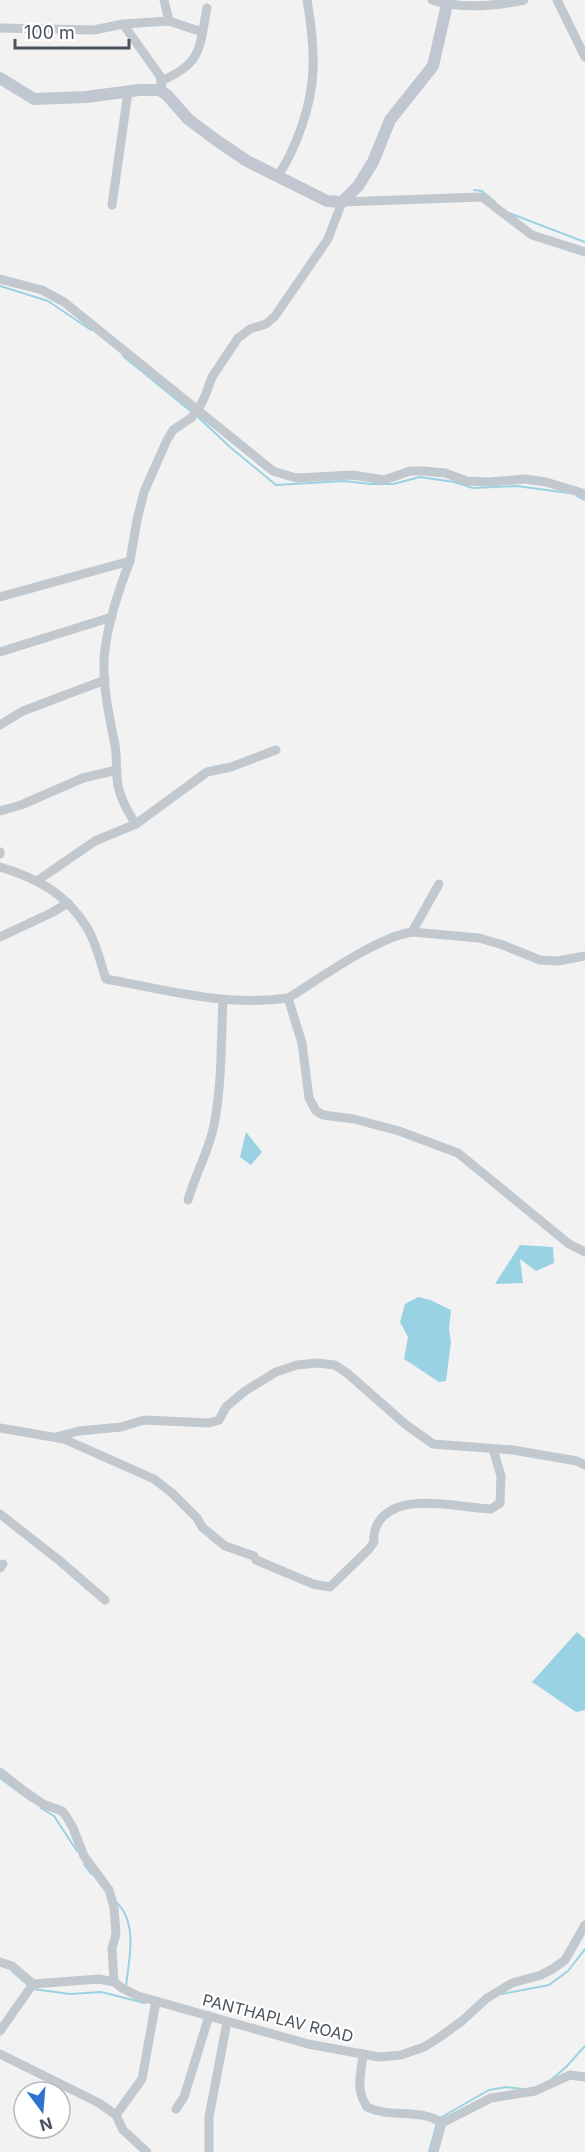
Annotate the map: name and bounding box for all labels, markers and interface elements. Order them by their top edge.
scale bar [15,12,129,50]
text: 100 m [24,22,75,43]
street label: PANTHAPLAV ROAD [201,1990,355,2046]
north arrow [12,2080,72,2140]
text: N [38,2113,55,2136]

